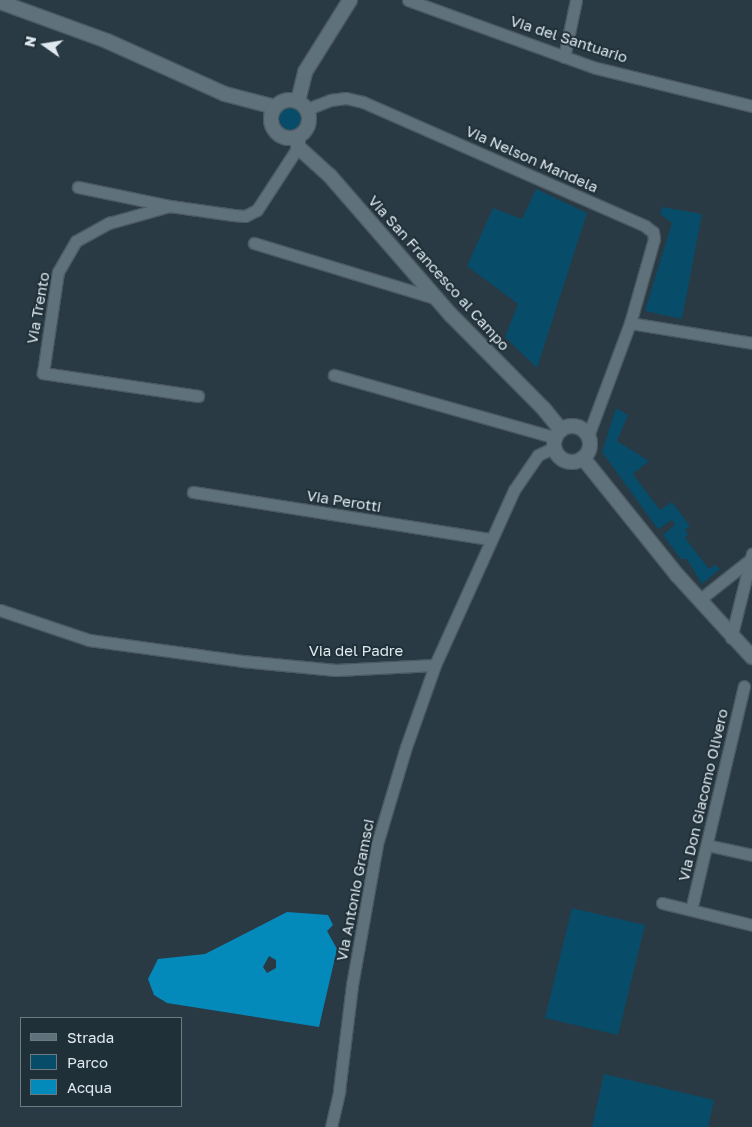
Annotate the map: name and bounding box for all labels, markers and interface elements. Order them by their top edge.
street label: Via del Santuario [508,12,630,66]
north arrow [20,20,70,70]
text: N [20,34,39,49]
street label: Via Nelson Mandela [463,122,601,196]
street label: Via San Francesco al Campo [365,192,513,354]
street label: Via Trento [23,271,53,345]
street label: Via Perotti [305,486,383,516]
street label: Via del Padre [309,642,403,660]
street label: Via Don Giacomo Olivero [674,707,732,883]
street label: Via Antonio Gramsci [332,817,378,963]
legend [20,1017,182,1107]
text: Strada [67,1028,114,1046]
text: Parco [67,1053,108,1071]
text: Acqua [67,1078,112,1096]

